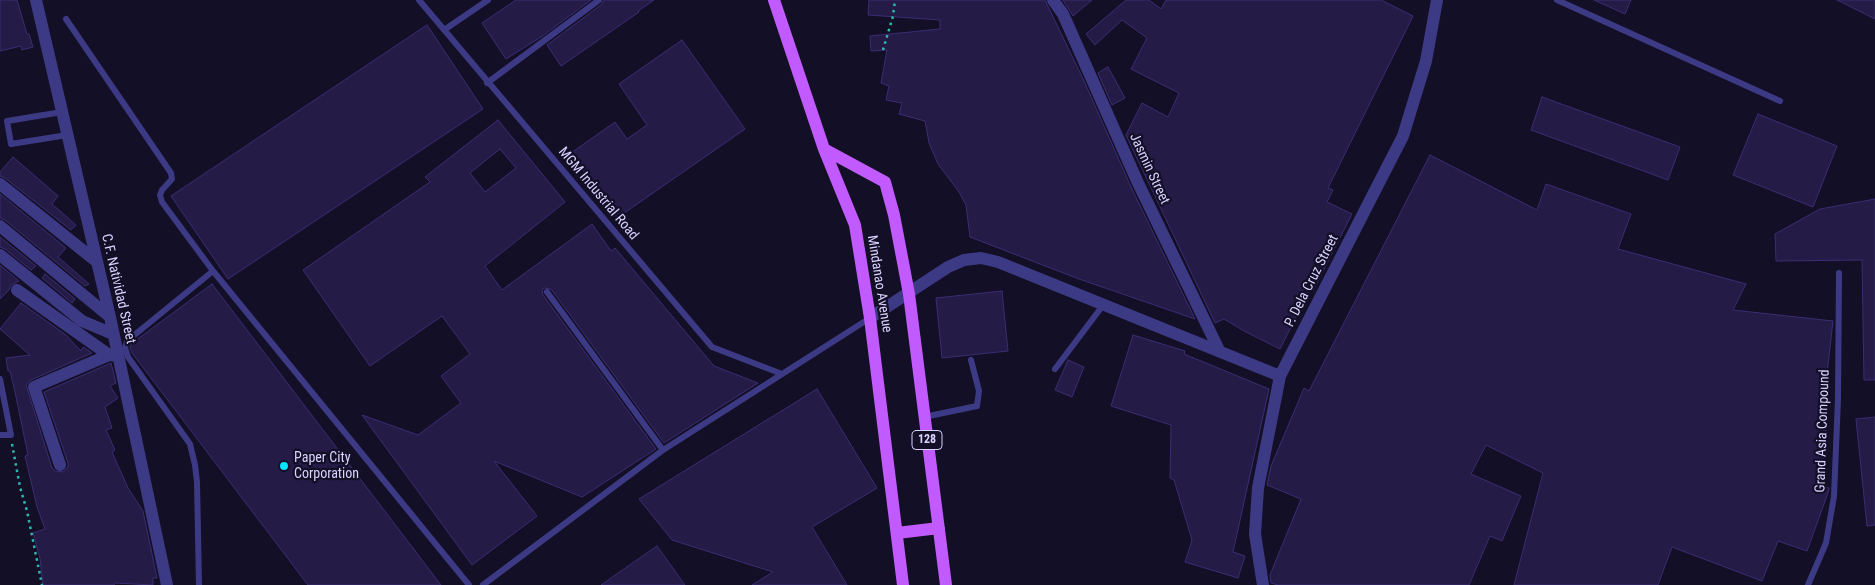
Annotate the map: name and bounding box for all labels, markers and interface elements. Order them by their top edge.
street label: Jasmin Street [1125,131,1173,207]
street label: MGM Industrial Road [554,144,642,244]
street label: C.F. Natividad Street [97,232,139,346]
street label: P. Dela Cruz Street [1282,232,1342,330]
street label: Mindanao Avenue [863,234,895,334]
street label: Grand Asia Compound [1812,369,1834,493]
road number: 128 [912,430,942,450]
place label: Paper City Corporation [294,450,359,482]
marker: Paper City Corporation [278,460,290,472]

